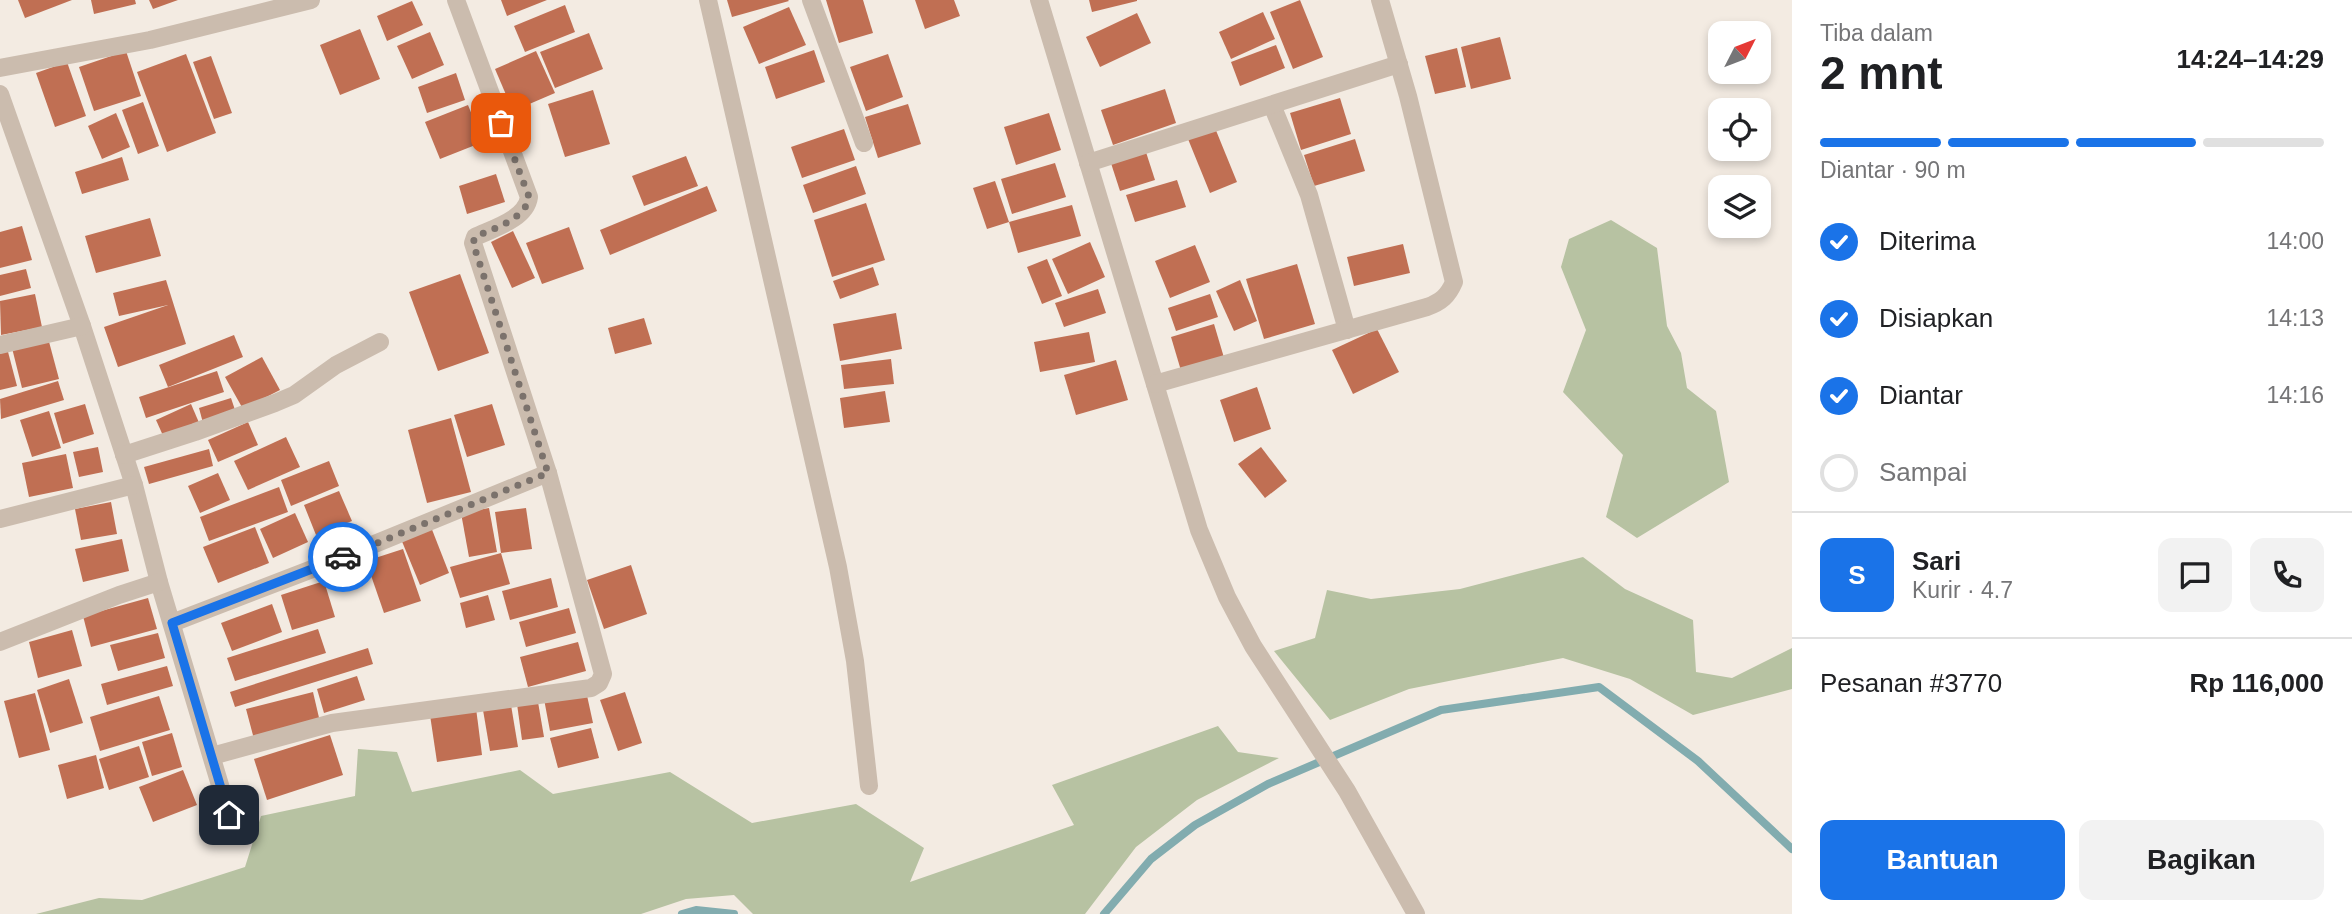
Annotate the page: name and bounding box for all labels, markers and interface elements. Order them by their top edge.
text: Tiba dalam [1820,20,1933,46]
north arrow [1708,21,1771,84]
map controls [1708,21,1771,238]
text: 14:24–14:29 [2177,44,2324,74]
text: 2 mnt [1820,47,1943,99]
pin [471,93,531,153]
button: locate [1708,98,1771,161]
icon: bag [482,104,520,142]
text: Diantar · 90 m [1820,157,1966,183]
button: layers [1708,175,1771,238]
icon: check [1820,223,1858,261]
text: Diterima [1879,226,1976,256]
text: 14:00 [2266,228,2324,254]
icon: check [1820,300,1858,338]
text: Disiapkan [1879,303,1993,333]
text: 14:13 [2266,305,2324,331]
icon: check [1820,377,1858,415]
text: Diantar [1879,380,1963,410]
text: 14:16 [2266,382,2324,408]
text: Sampai [1879,457,1967,487]
courier [308,522,378,592]
icon: car [324,538,362,576]
button: chat [2158,538,2232,612]
button: phone [2250,538,2324,612]
text: Sari [1912,546,1961,576]
text: S [1848,560,1866,590]
text: Kurir · 4.7 [1912,577,2013,603]
text: Pesanan #3770 [1820,668,2002,698]
text: Rp 116,000 [2190,668,2324,698]
pin [199,785,259,845]
icon: home [210,796,248,834]
button: Bantuan [1820,820,2065,900]
button: Bagikan [2079,820,2324,900]

